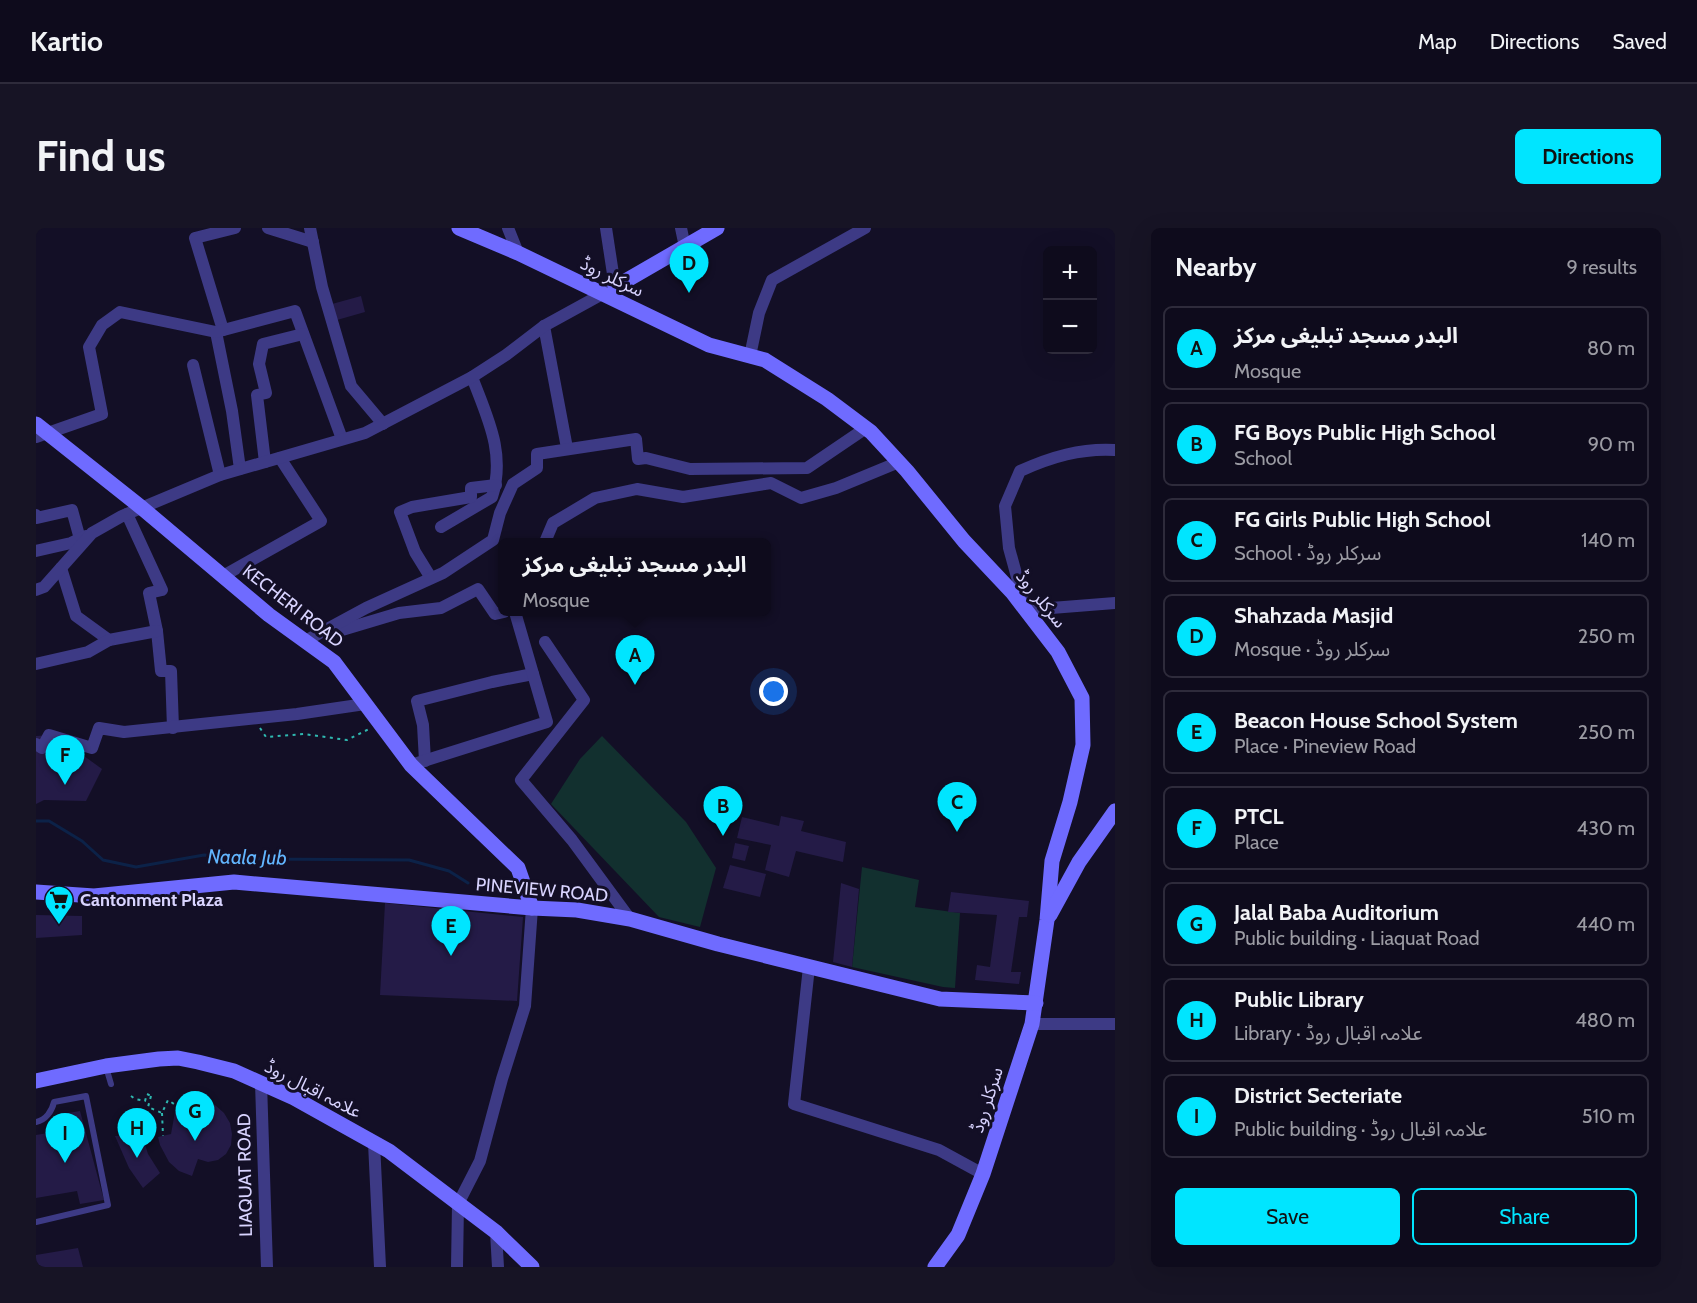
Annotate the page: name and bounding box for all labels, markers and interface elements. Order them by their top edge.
text: Kartio [30,24,103,58]
text: Map [1418,29,1457,54]
text: Directions [1490,29,1579,54]
text: Saved [1612,29,1667,54]
button: Directions [1515,129,1661,184]
text: Find us [36,130,165,182]
pin: D [670,244,708,293]
map controls [1043,246,1097,354]
button: + [1043,246,1097,300]
text: Nearby [1175,251,1256,283]
street label: سرکلر روڈ [577,252,647,302]
text: 9 results [1566,255,1637,279]
button: − [1043,300,1097,354]
text: البدر مسجد تبلیغی مرکز [1234,322,1458,349]
text: A [1190,336,1203,360]
text: 80 m [1587,336,1635,360]
text: Mosque [1234,359,1301,383]
text: FG Boys Public High School [1234,419,1496,446]
text: B [1190,432,1203,456]
text: 90 m [1588,432,1635,456]
text: School [1234,446,1292,470]
text: FG Girls Public High School [1234,506,1491,533]
text: C [1190,528,1203,552]
text: 140 m [1581,528,1635,552]
popup [498,538,771,616]
text: School · سرکلر روڈ [1234,541,1381,565]
text: البدر مسجد تبلیغی مرکز [523,551,746,578]
street label: KECHERI ROAD [238,560,348,652]
street label: سرکلر روڈ [1011,566,1071,632]
text: Mosque [523,588,590,612]
text: Shahzada Masjid [1234,602,1393,629]
text: D [1189,624,1204,648]
text: 250 m [1578,624,1635,648]
pin: A [616,636,654,685]
text: Mosque · سرکلر روڈ [1234,637,1390,661]
your location [759,677,788,706]
text: Beacon House School System [1234,707,1518,734]
text: E [1191,720,1202,744]
text: 250 m [1578,720,1635,744]
text: Place · Pineview Road [1234,734,1416,758]
pin: F [45,736,84,785]
pin: C [938,782,976,832]
pin: B [704,786,742,836]
text: PTCL [1234,803,1283,830]
text: F [1191,816,1202,840]
text: 430 m [1577,816,1635,840]
text: Place [1234,830,1279,854]
water label: Naala Jub [207,844,287,870]
street label: PINEVIEW ROAD [475,873,609,907]
supermarket icon: Cantonment Plaza [43,884,75,926]
place label: Cantonment Plaza [80,889,223,911]
text: Jalal Baba Auditorium [1234,899,1439,926]
pin: E [432,906,470,956]
text: G [1190,912,1203,936]
text: 440 m [1576,912,1635,936]
text: Public building · Liaquat Road [1234,926,1480,950]
text: Public Library [1234,986,1364,1013]
text: H [1189,1008,1204,1032]
text: 480 m [1575,1008,1635,1032]
text: Library · علامہ اقبال روڈ [1234,1021,1423,1045]
street label: علامہ اقبال روڈ [261,1055,365,1123]
street label: سرکلر روڈ [966,1064,1008,1136]
text: District Secteriate [1234,1082,1402,1109]
pin: G [176,1092,214,1141]
text: I [1194,1104,1199,1128]
text: 510 m [1582,1104,1635,1128]
pin: H [118,1108,156,1158]
street label: LIAQUAT ROAD [233,1113,257,1237]
pin: I [45,1114,84,1163]
text: Public building · علامہ اقبال روڈ [1234,1117,1487,1141]
button: Save [1175,1188,1400,1245]
button: Share [1412,1188,1637,1245]

